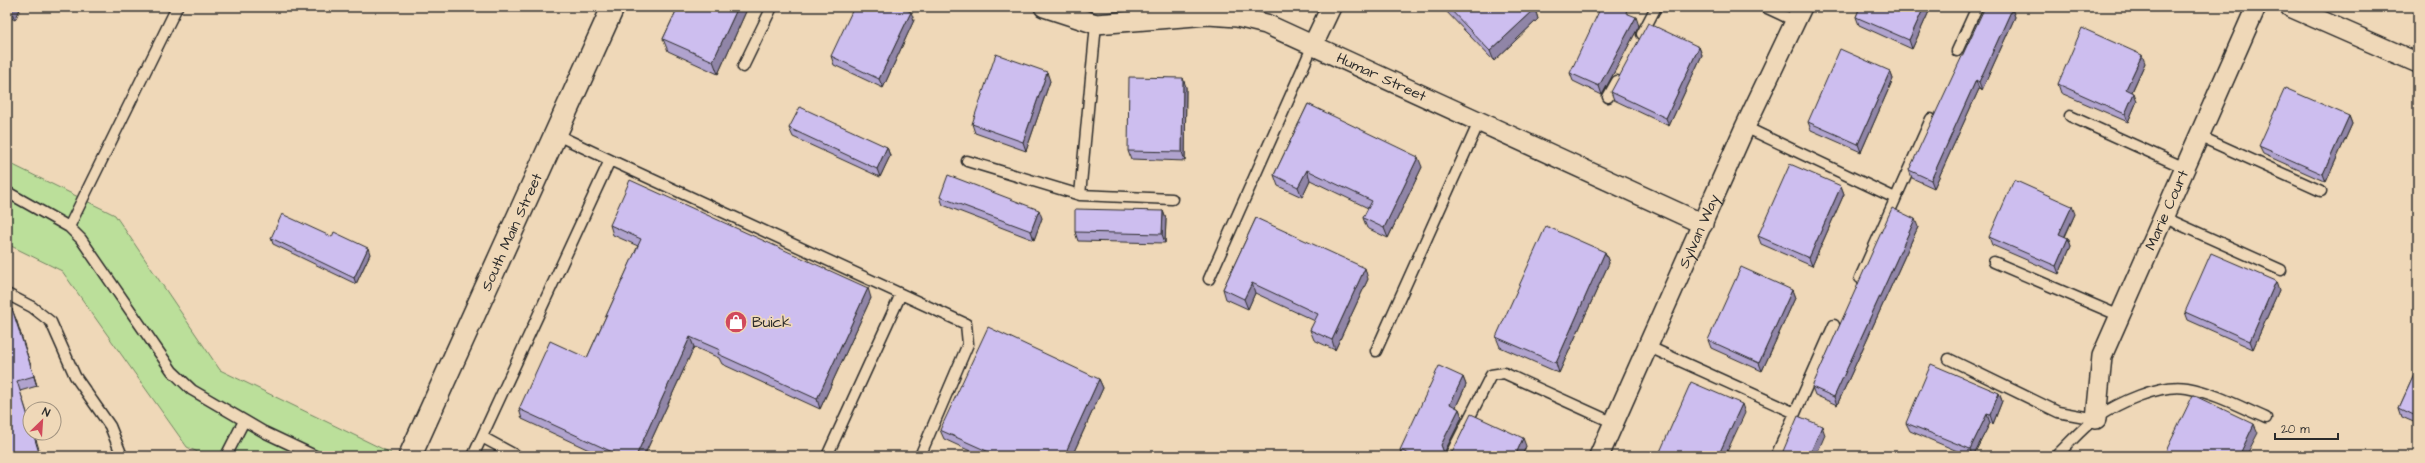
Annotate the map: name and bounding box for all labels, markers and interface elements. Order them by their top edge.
street label: Humar Street [1333,47,1430,107]
street label: Marie Court [2140,166,2193,253]
street label: South Main Street [476,169,547,294]
street label: Sylvan Way [1673,191,1725,272]
shop icon: Buick [723,309,749,335]
place label: Buick [752,312,791,333]
north arrow [22,401,62,441]
text: N [40,404,52,421]
scale bar [2275,415,2338,441]
text: 20 m [2281,421,2310,438]

